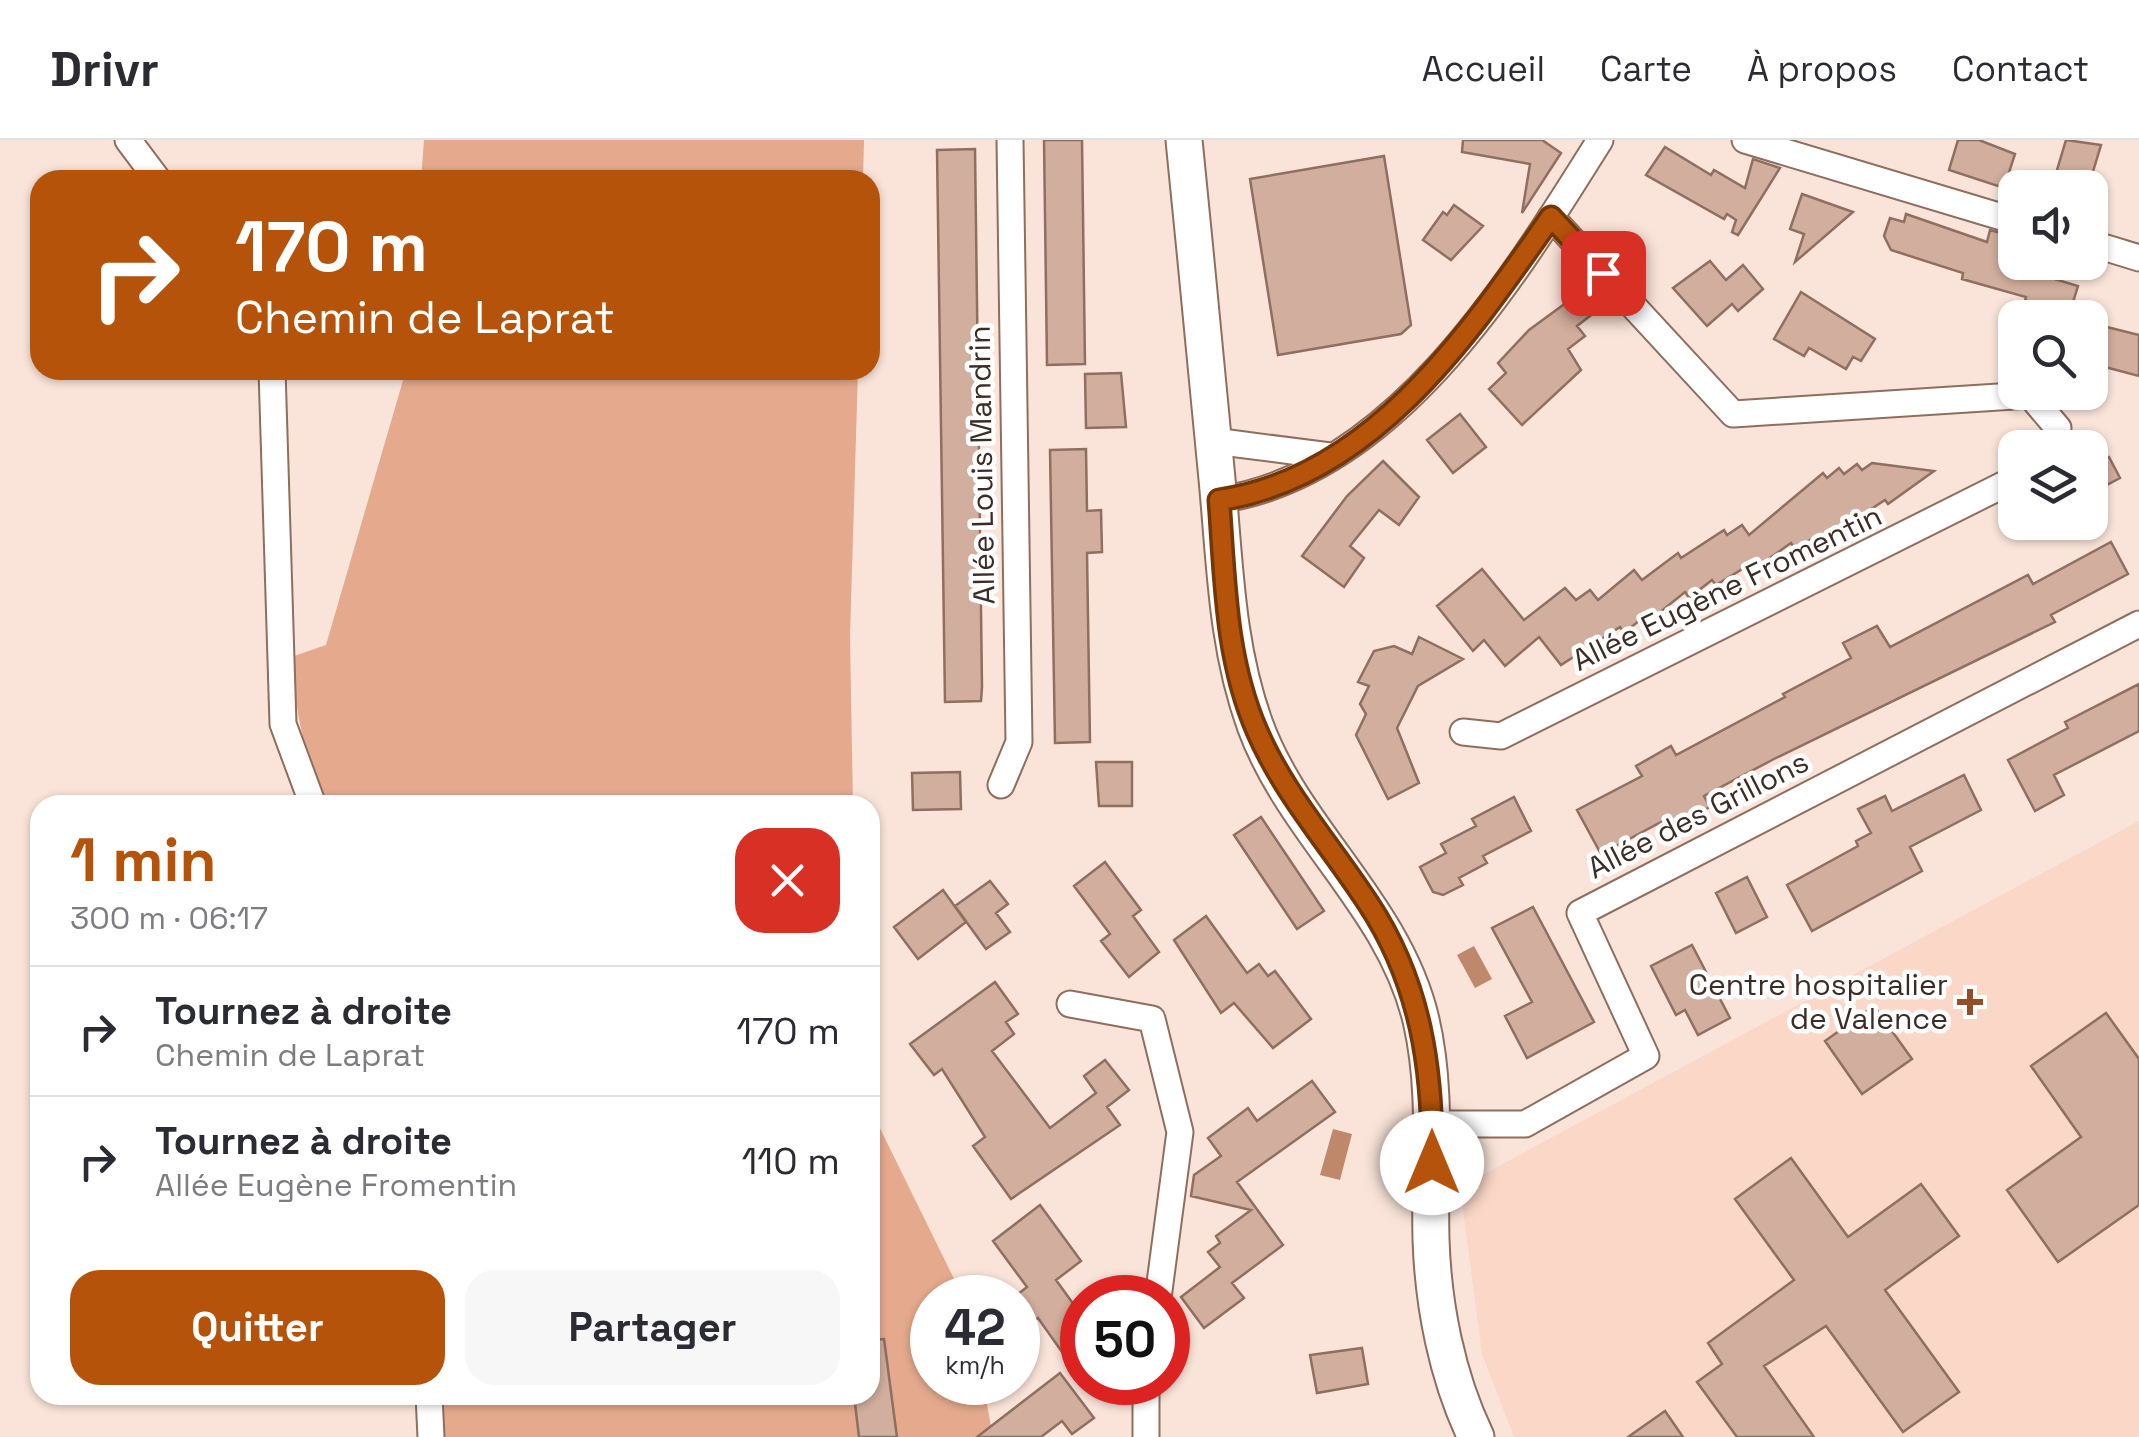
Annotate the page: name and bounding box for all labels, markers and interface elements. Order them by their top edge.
text: Drivr [50,39,159,100]
text: Accueil [1422,47,1545,91]
text: Carte [1600,47,1692,91]
text: À propos [1747,47,1897,91]
text: Contact [1952,47,2089,91]
map controls [1998,170,2108,540]
button: sound [1998,170,2108,280]
text: 170 m [235,202,428,291]
icon: right [70,210,200,340]
pin [1561,231,1646,316]
icon: arrive [1576,246,1631,301]
text: Chemin de Laprat [235,289,615,346]
button: search [1998,300,2108,410]
street label: Allée Louis Mandrin [960,325,1003,605]
button: layers [1998,430,2108,540]
street label: Allée Eugène Fromentin [1566,496,1888,680]
street label: Allée des Grillons [1581,742,1815,887]
text: 1 min [70,822,217,899]
button: close [735,828,840,933]
text: 300 m · 06:17 [70,898,268,938]
place label: Centre hospitalier de Valence [1689,965,1948,1038]
text: Tournez à droite [155,987,452,1035]
marker: Centre hospitalier de Valence [1957,989,1983,1015]
icon: right [70,1004,125,1059]
text: 170 m [736,1007,840,1055]
text: Chemin de Laprat [155,1035,425,1075]
position arrow [1380,1111,1484,1215]
text: Tournez à droite [155,1117,452,1165]
icon: right [70,1134,125,1189]
text: 110 m [741,1137,840,1185]
text: Allée Eugène Fromentin [155,1165,517,1205]
button: Quitter [70,1270,445,1385]
button: Partager [465,1270,840,1385]
speed limit sign: 50 [1060,1275,1190,1405]
text: 42 [944,1296,1006,1360]
text: km/h [945,1349,1005,1381]

